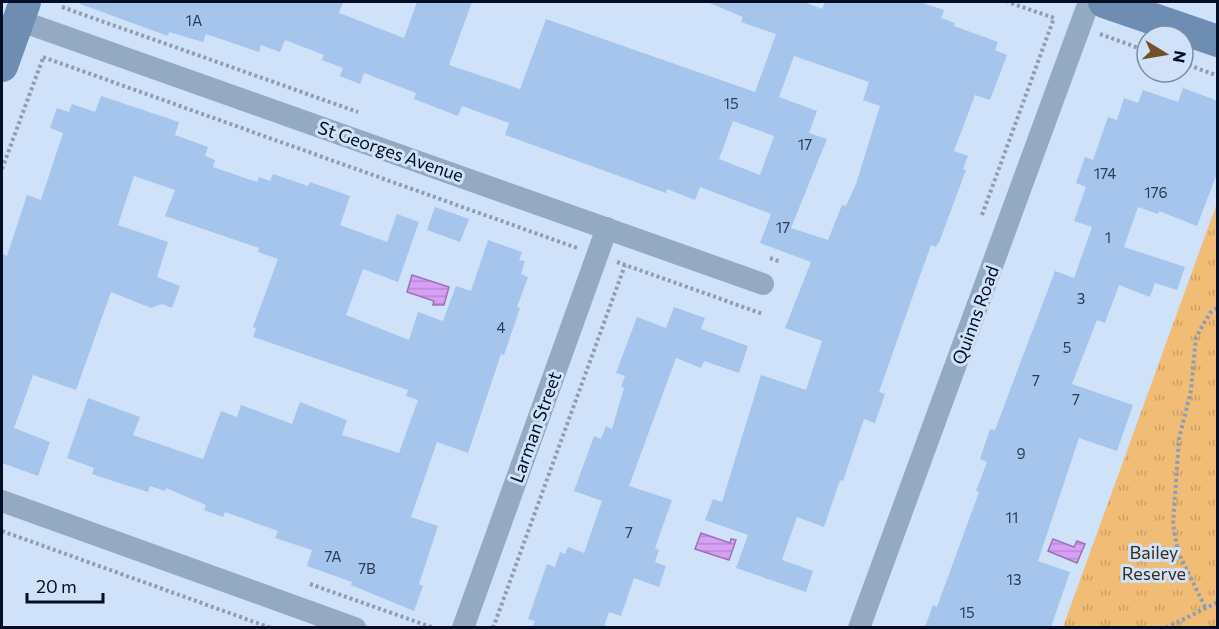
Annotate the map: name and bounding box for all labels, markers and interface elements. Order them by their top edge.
house number: 1A [186,11,202,29]
north arrow [1135,24,1195,84]
text: N [1170,49,1191,65]
house number: 15 [723,94,739,112]
street label: St Georges Avenue [315,116,467,186]
house number: 17 [798,135,812,153]
house number: 174 [1094,164,1116,182]
house number: 176 [1144,183,1168,201]
house number: 17 [776,218,790,236]
house number: 1 [1105,228,1111,246]
street label: Quinns Road [947,263,1003,367]
house number: 3 [1077,289,1085,307]
house number: 4 [497,318,506,336]
house number: 5 [1063,338,1071,356]
street label: Larman Street [505,368,565,486]
house number: 7 [1032,371,1040,389]
house number: 7 [1072,390,1080,408]
house number: 9 [1016,444,1026,462]
house number: 11 [1006,508,1018,526]
house number: 7 [625,523,633,541]
park label: Bailey Reserve [1122,541,1186,584]
house number: 7A [324,547,342,565]
house number: 7B [358,559,376,577]
scale bar [27,566,104,604]
house number: 13 [1007,570,1021,588]
text: 20 m [36,575,77,597]
house number: 15 [959,603,975,621]

